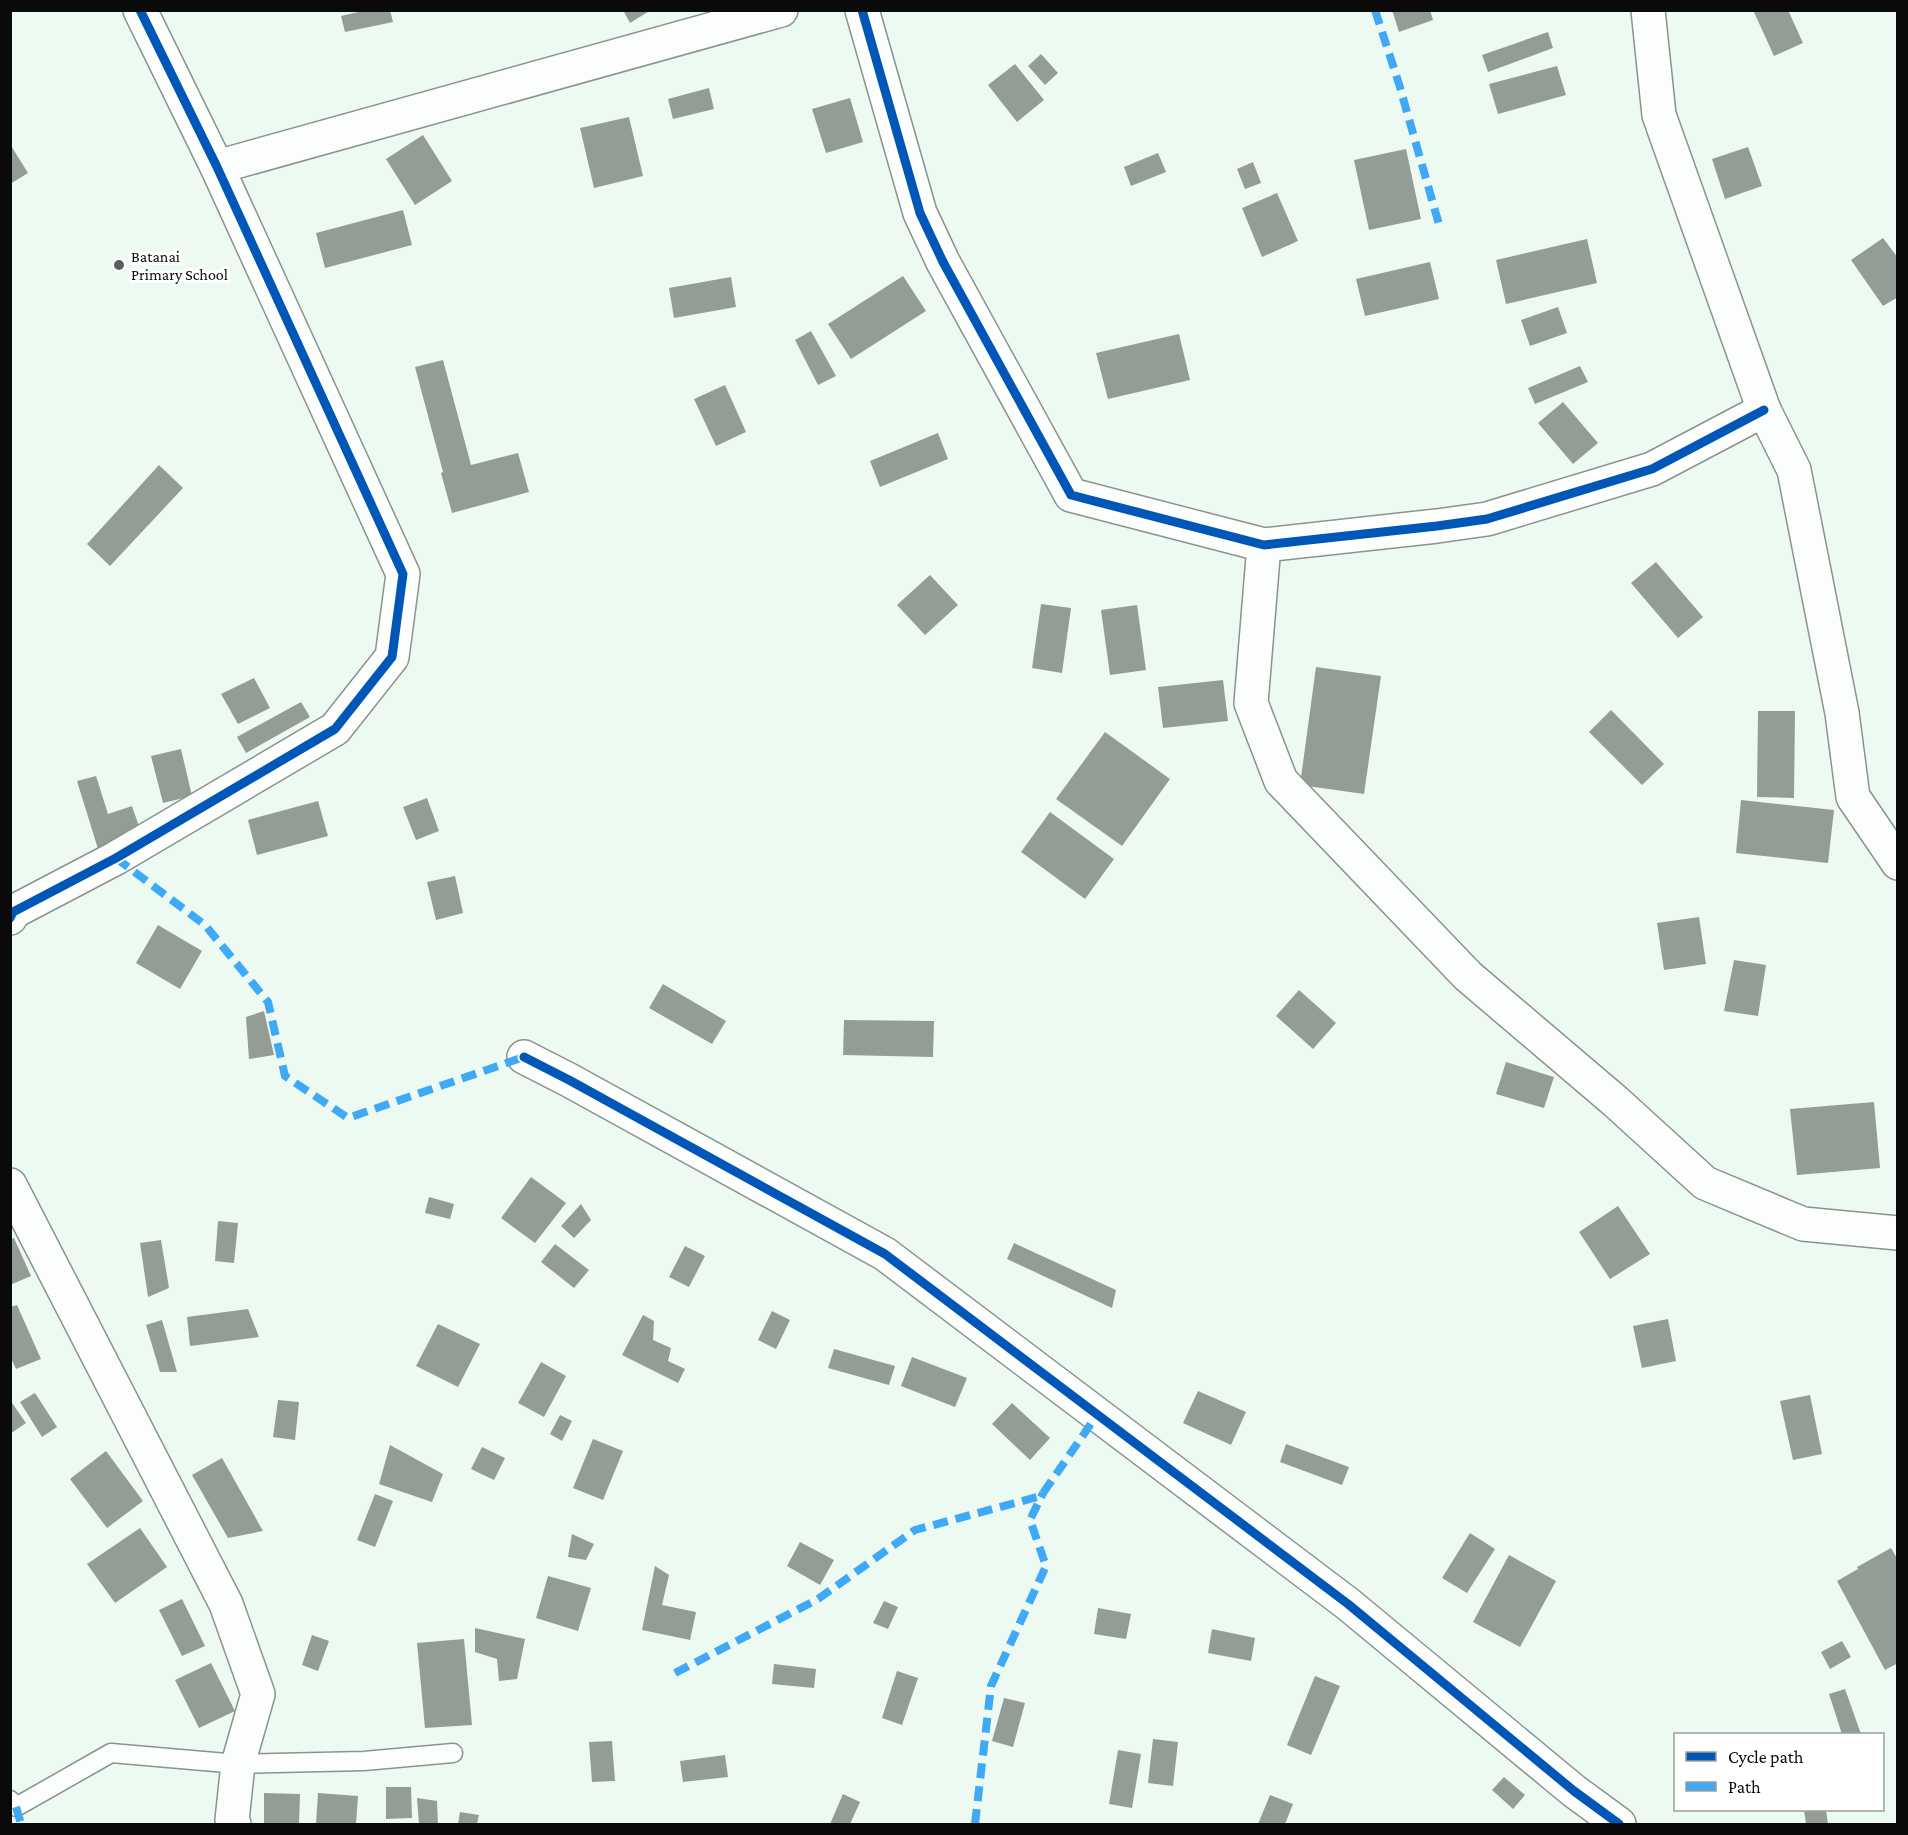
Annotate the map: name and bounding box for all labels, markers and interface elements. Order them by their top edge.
place label: Batanai Primary School [131,248,228,284]
marker: Batanai Primary School [112,258,126,272]
legend [1674,1733,1884,1811]
text: Cycle path [1728,1747,1804,1767]
text: Path [1728,1777,1761,1797]

